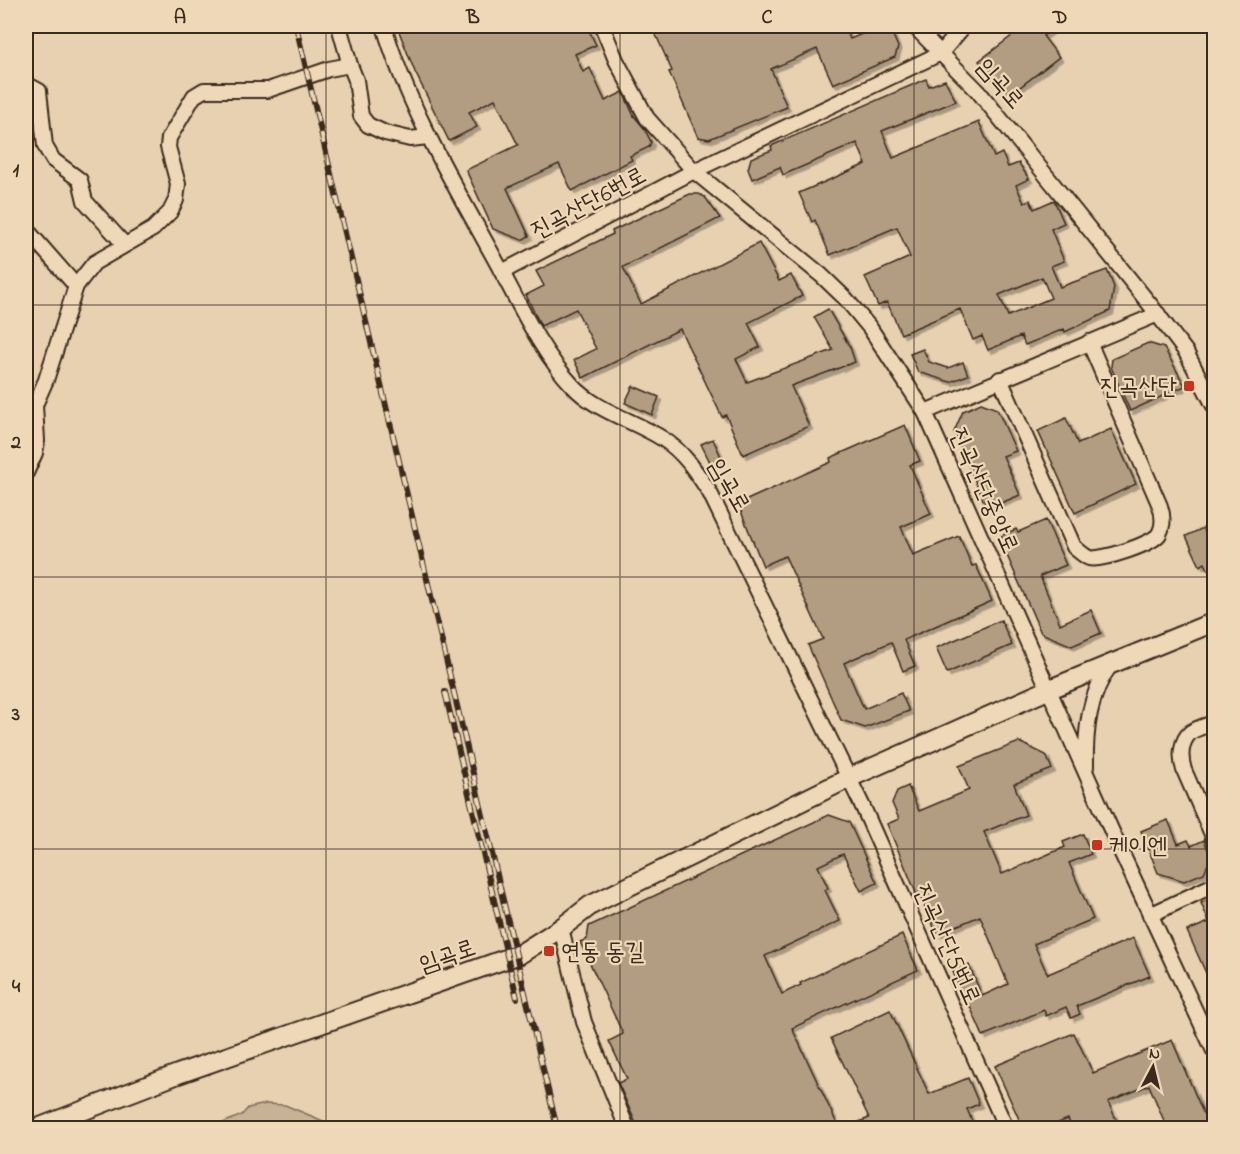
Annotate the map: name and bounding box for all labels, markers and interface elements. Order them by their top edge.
text: A [174,4,186,33]
text: B [465,4,480,33]
text: C [762,4,773,33]
text: D [1052,4,1067,33]
street label: 임곡로 [967,51,1031,118]
text: 1 [13,157,20,186]
street label: 진곡산단6번로 [525,159,653,249]
place label: 진곡산단 [1100,371,1177,406]
marker: 진곡산단 [1182,379,1196,393]
street label: 진곡산단중앙로 [939,422,1026,560]
text: 2 [10,429,21,458]
street label: 임곡로 [698,452,757,520]
text: 3 [11,701,20,730]
place label: 케이엔 [1109,830,1167,865]
marker: 케이엔 [1090,838,1104,852]
street label: 진곡산단5번로 [903,879,988,1011]
street label: 임곡로 [415,931,481,983]
place label: 연동 동길 [561,936,644,971]
marker: 연동 동길 [542,944,556,958]
text: 4 [12,973,21,1002]
north arrow [1123,1037,1183,1097]
text: N [1148,1042,1162,1067]

